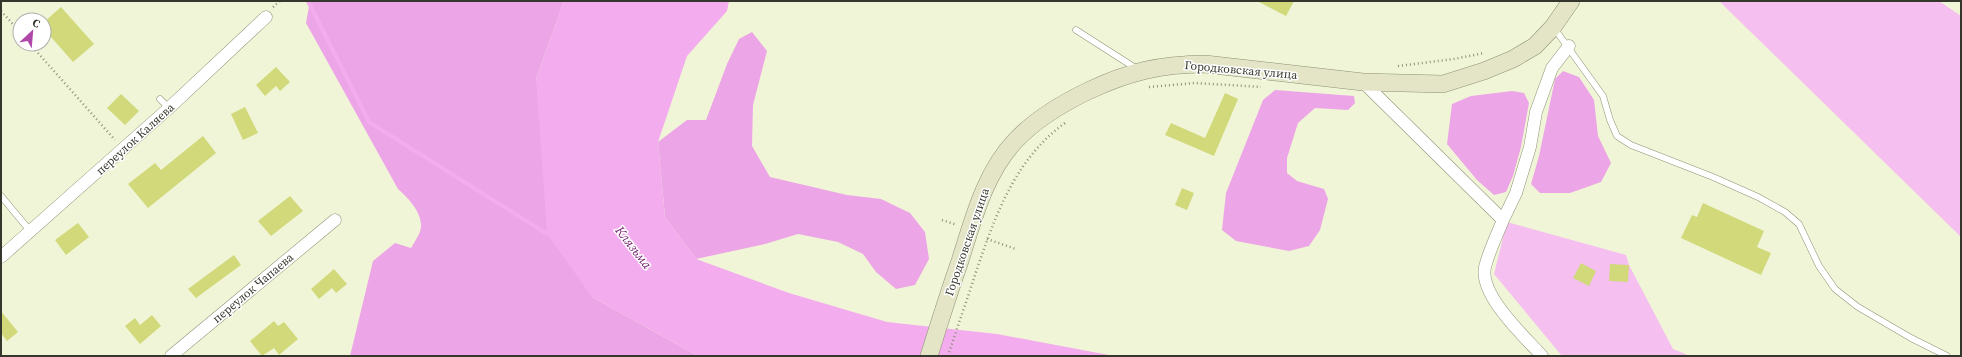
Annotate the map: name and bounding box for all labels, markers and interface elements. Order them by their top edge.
north arrow [12,12,52,52]
text: С [30,15,43,32]
street label: Городковская улица [1184,57,1299,83]
street label: переулок Каляева [92,99,178,179]
street label: Городковская улица [941,185,993,298]
water label: Клязьма [611,222,656,272]
street label: переулок Чапаева [209,249,298,327]

